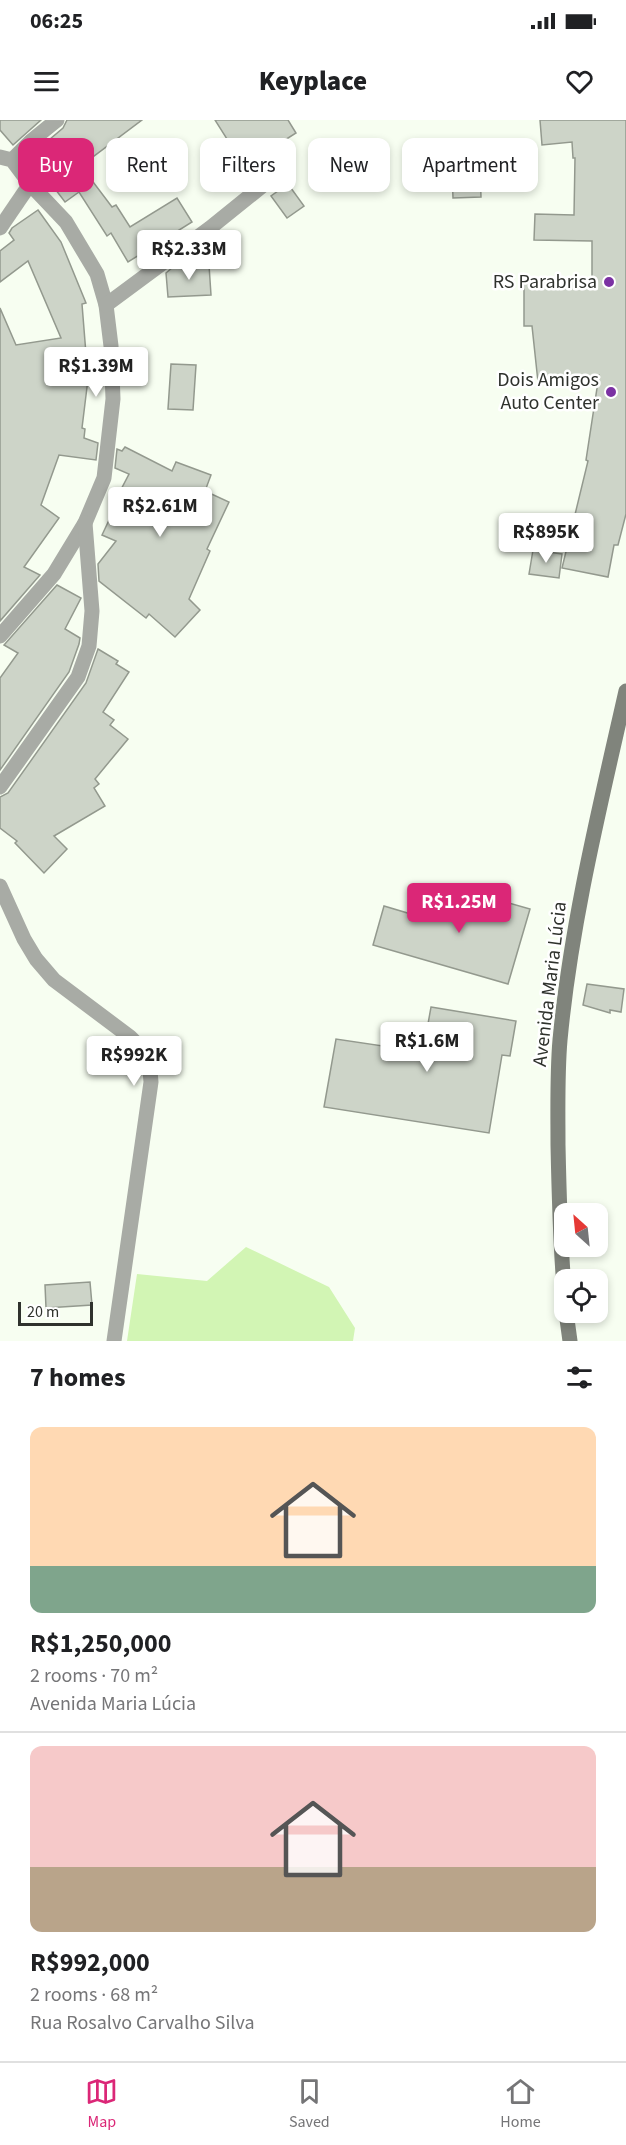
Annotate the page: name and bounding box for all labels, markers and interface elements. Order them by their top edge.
text: 06:25 [30,5,83,37]
text: Keyplace [259,62,367,101]
icon: menu [30,65,63,98]
icon: heart [563,65,596,98]
chip: Buy [18,138,94,192]
chip: Rent [106,138,188,192]
chip: Filters [200,138,296,192]
chip: New [308,138,390,192]
chip: Apartment [402,138,538,192]
pin: R$2.33M [134,230,244,281]
text: R$2.33M [151,235,227,263]
place label: RS Parabrisa [493,268,597,296]
marker: RS Parabrisa [602,275,616,289]
pin: R$1.39M [41,347,151,398]
text: R$1.39M [58,352,134,380]
place label: Dois Amigos Auto Center [497,366,599,417]
marker: Dois Amigos Auto Center [604,385,618,399]
pin: R$2.61M [105,487,215,538]
text: R$2.61M [122,492,198,520]
pin: R$895K [497,513,595,564]
text: R$895K [513,518,579,546]
pin: R$1.25M [404,883,514,934]
text: R$1.25M [421,888,497,916]
street label: Avenida Maria Lúcia [526,900,574,1068]
pin: R$1.6M [378,1022,476,1073]
text: R$1.6M [394,1027,460,1055]
pin: R$992K [85,1036,183,1087]
text: R$992K [101,1041,167,1069]
north arrow [554,1203,608,1257]
map controls [554,1203,608,1323]
button: locate [554,1269,608,1323]
scale bar [18,1299,93,1326]
text: 20 m [27,1301,59,1323]
text: 7 homes [30,1359,125,1396]
icon: filters [563,1361,596,1394]
icon: home [259,1466,367,1574]
text: R$1,250,000 [30,1625,171,1662]
text: 2 rooms · 70 m² [30,1662,158,1690]
text: Avenida Maria Lúcia [30,1690,196,1718]
icon: home [259,1785,367,1893]
text: R$992,000 [30,1944,150,1981]
text: 2 rooms · 68 m² [30,1981,158,2009]
text: Rua Rosalvo Carvalho Silva [30,2009,255,2037]
tab: Map [85,2075,118,2133]
tab: Saved [289,2075,330,2133]
tab: Home [500,2075,541,2133]

